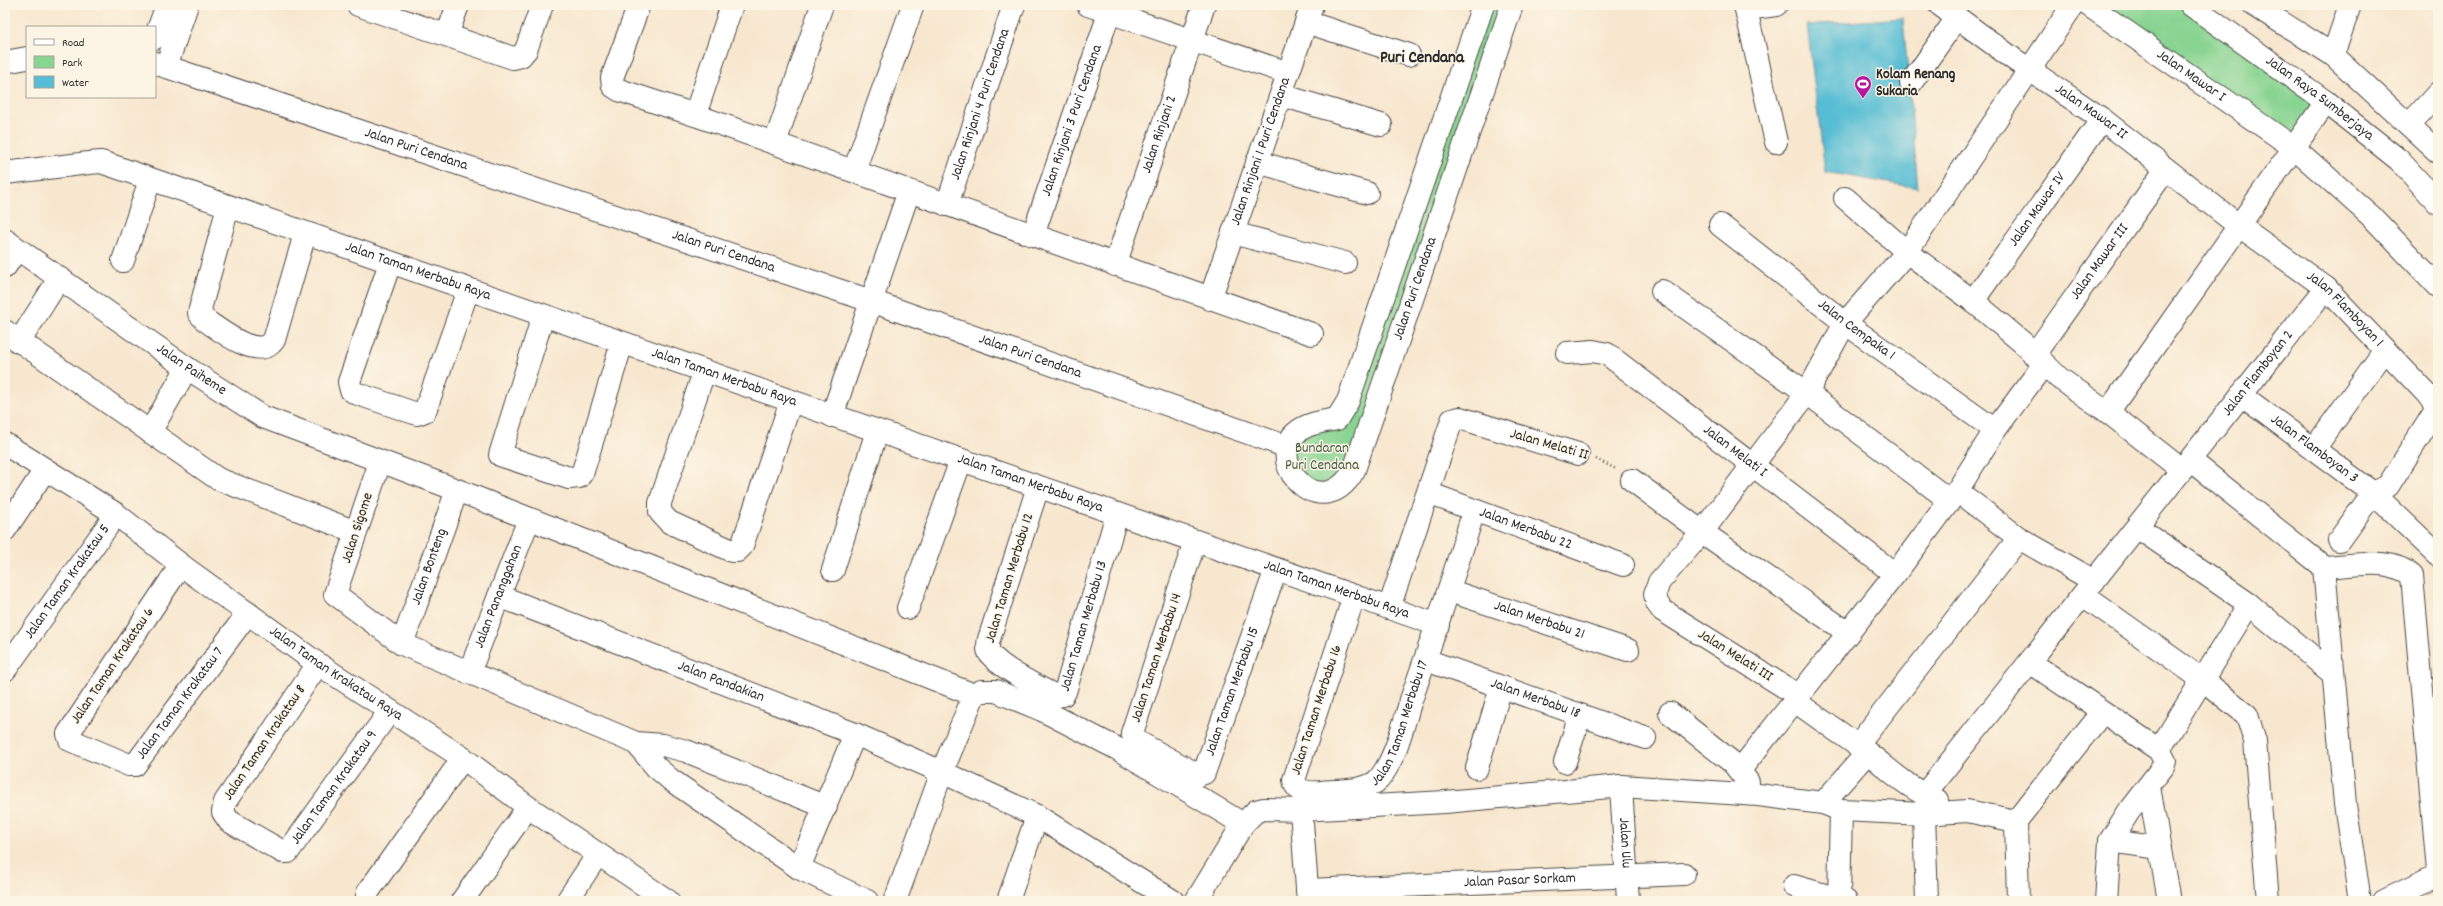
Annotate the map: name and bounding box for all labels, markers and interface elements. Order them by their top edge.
street label: Jalan Rinjani 4 Puri Cendana [945,25,1017,183]
legend [26,26,156,98]
text: Road [62,35,84,52]
street label: Jalan Rinjani 3 Puri Cendana [1036,41,1109,199]
street label: Jalan Mawar I [2152,44,2230,108]
district label: Puri Cendana [1380,47,1465,71]
street label: Jalan Raya Sumberjaya [2261,51,2379,147]
text: Park [62,55,83,72]
place label: Kolam Renang Sukaria [1876,64,1956,103]
street label: Jalan Rinjani 1 Puri Cendana [1225,74,1297,229]
sports icon: Kolam Renang Sukaria [1853,74,1873,99]
text: Water [62,75,89,92]
street label: Jalan Mawar II [2050,79,2132,146]
street label: Jalan Rinjani 2 [1136,92,1183,176]
street label: Jalan Puri Cendana [361,122,471,177]
street label: Jalan Mawar IV [2004,167,2072,251]
street label: Jalan Mawar III [2065,219,2135,305]
street label: Jalan Puri Cendana [669,225,779,280]
street label: Jalan Puri Cendana [1388,233,1444,343]
street label: Jalan Taman Merbabu Raya [342,236,495,307]
street label: Jalan Flamboyan 1 [2301,266,2388,353]
street label: Jalan Cempaka 1 [1812,294,1899,366]
street label: Jalan Flamboyan 2 [2217,326,2299,421]
street label: Jalan Puri Cendana [976,329,1085,385]
street label: Jalan Paiheme [151,338,231,402]
street label: Jalan Taman Merbabu Raya [648,342,801,413]
street label: Jalan Flamboyan 3 [2266,409,2363,489]
street label: Jalan Melati I [1698,420,1772,483]
street label: Jalan Melati II [1507,423,1591,467]
park label: Bundaran Puri Cendana [1285,438,1360,477]
street label: Jalan Taman Merbabu Raya [954,448,1107,519]
street label: Jalan Sigome [336,490,380,566]
street label: Jalan Merbabu 22 [1476,502,1575,556]
street label: Jalan Taman Merbabu 12 [980,510,1040,646]
street label: Jalan Taman Krakatau 5 [19,520,116,644]
street label: Jalan Bonteng [406,525,453,608]
street label: Jalan Pananggahan [469,542,529,652]
street label: Jalan Taman Merbabu Raya [1261,554,1413,626]
street label: Jalan Taman Merbabu 13 [1055,558,1114,694]
street label: Jalan Taman Merbabu 14 [1126,591,1188,725]
street label: Jalan Merbabu 21 [1491,595,1587,646]
street label: Jalan Taman Krakatau 6 [66,603,160,729]
street label: Jalan Taman Krakatau Raya [264,621,408,727]
street label: Jalan Taman Merbabu 15 [1200,624,1266,759]
street label: Jalan Melati III [1693,624,1777,688]
street label: Jalan Taman Merbabu 16 [1286,642,1348,778]
street label: Jalan Taman Krakatau 7 [131,643,230,765]
street label: Jalan Pandakian [674,655,768,709]
street label: Jalan Taman Merbabu 17 [1367,657,1435,793]
street label: Jalan Merbabu 18 [1487,673,1583,725]
street label: Jalan Taman Krakatau 8 [218,681,312,805]
street label: Jalan Taman Krakatau 9 [286,726,383,849]
street label: Jalan Ulu [1612,817,1637,869]
street label: Jalan Pasar Sorkam [1463,868,1576,894]

